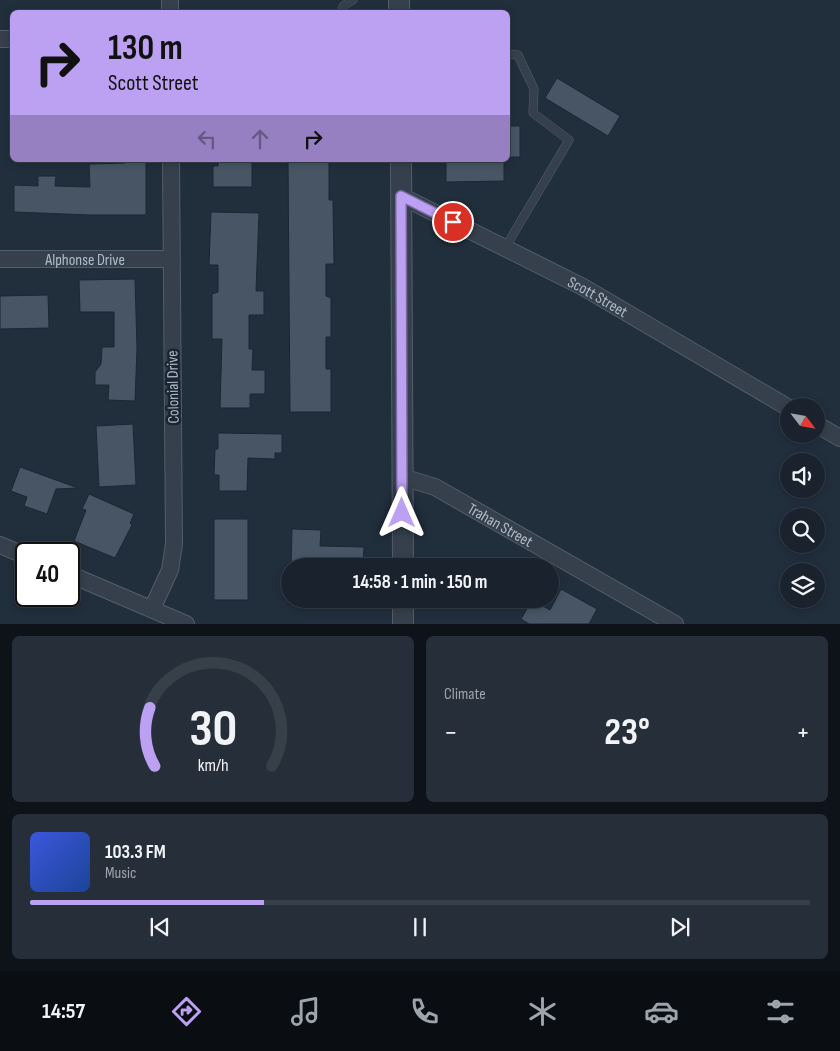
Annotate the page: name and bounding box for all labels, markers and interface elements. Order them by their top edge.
text: 130 m [108,27,183,70]
icon: right [25,30,90,95]
text: Scott Street [108,70,199,97]
icon: left [193,125,221,153]
icon: ahead [246,125,274,153]
icon: right [299,125,327,153]
pin [432,201,474,243]
icon: arrive [439,208,467,236]
street label: Alphonse Drive [44,251,125,270]
street label: Scott Street [564,273,631,322]
street label: Colonial Drive [163,350,184,424]
north arrow [780,398,825,442]
map controls [780,398,825,608]
button: sound [780,453,825,498]
position arrow [375,486,427,538]
street label: Trahan Street [464,500,536,552]
button: search [780,508,825,553]
speed limit sign: 40 [15,542,80,607]
button: layers [780,563,825,608]
text: 14:58 · 1 min · 150 m [353,571,487,594]
text: Climate [444,685,486,704]
text: 30 [189,698,237,761]
text: 23° [604,710,650,755]
text: − [444,716,458,749]
text: + [796,716,810,749]
text: km/h [198,755,228,776]
text: 103.3 FM [105,841,166,864]
text: Music [105,864,136,883]
icon: previous [146,913,174,941]
icon: pause [406,913,434,941]
icon: next [666,913,694,941]
icon: directions [169,994,204,1029]
icon: music [288,994,323,1029]
icon: phone [407,994,442,1029]
icon: climate [525,994,560,1029]
icon: car [644,994,679,1029]
icon: filters [763,994,798,1029]
text: 14:57 [42,998,85,1025]

